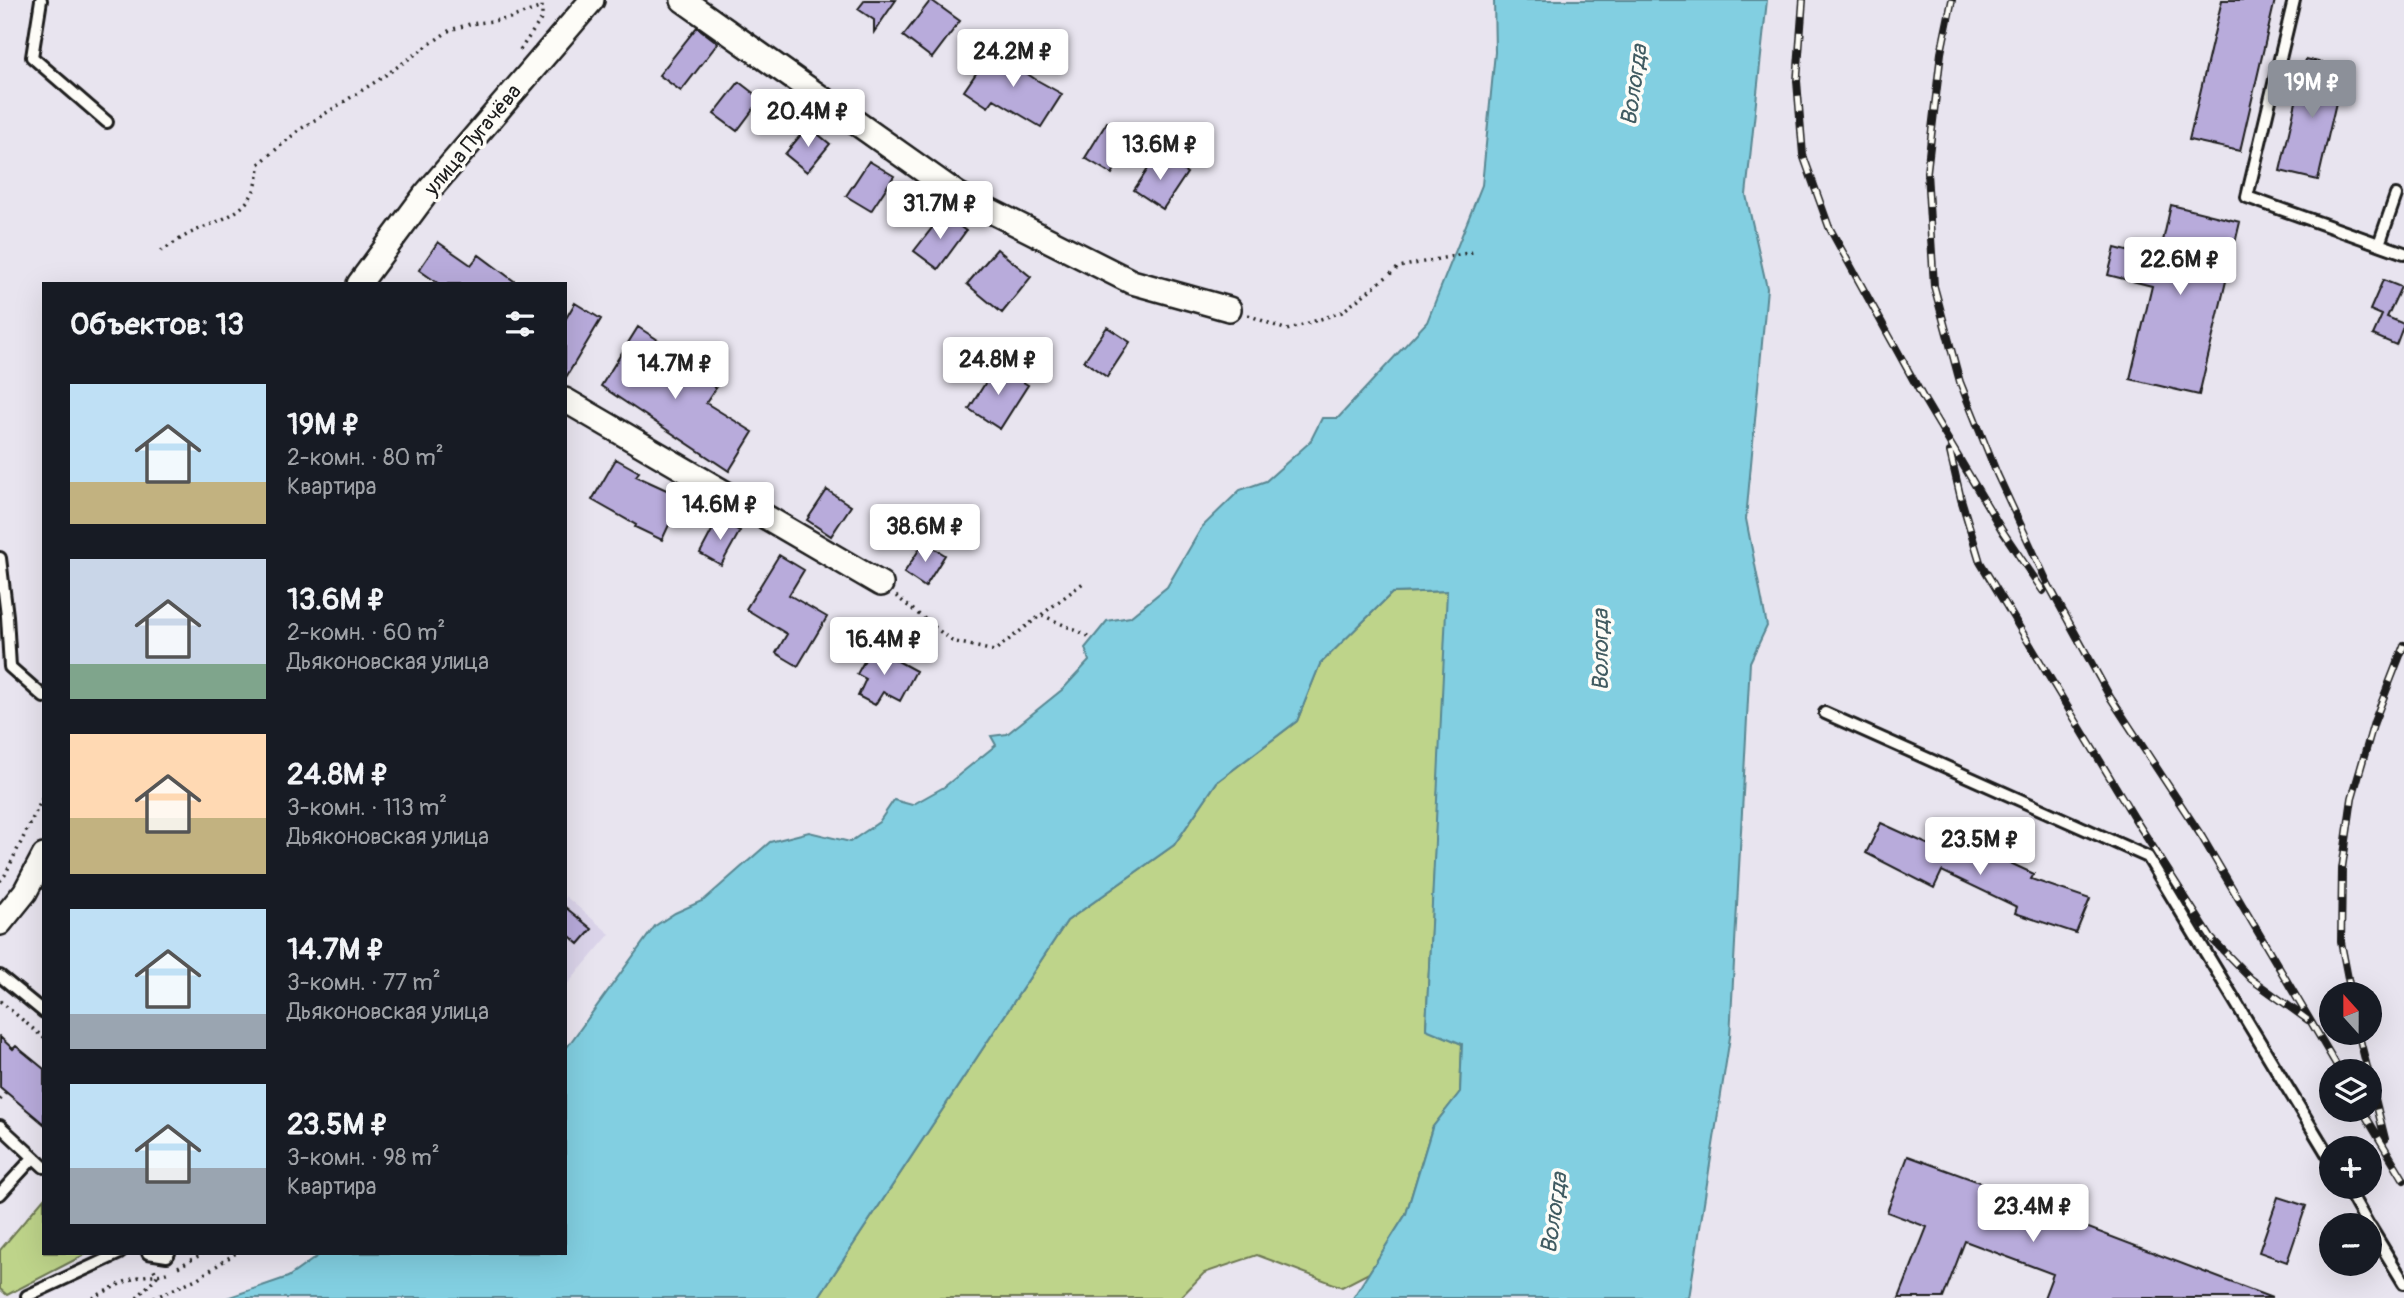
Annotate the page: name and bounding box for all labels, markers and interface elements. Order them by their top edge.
pin: 24.2M ₽ [948,29,1078,89]
text: 24.2M ₽ [973,37,1053,66]
water label: Вологда [1614,41,1654,127]
pin: 19M ₽ [2263,60,2361,120]
text: 19M ₽ [2284,68,2340,97]
street label: улица Пугачёва [418,79,527,202]
pin: 20.4M ₽ [743,90,873,149]
text: 20.4M ₽ [767,97,849,126]
pin: 13.6M ₽ [1095,122,1225,182]
text: 13.6M ₽ [1122,130,1198,159]
pin: 31.7M ₽ [875,182,1005,241]
text: 31.7M ₽ [903,189,977,218]
pin: 22.6M ₽ [2115,238,2245,297]
text: 22.6M ₽ [2140,245,2220,274]
icon: filters [501,305,539,343]
text: Объектов: 13 [70,306,244,343]
pin: 24.8M ₽ [933,338,1063,397]
pin: 14.7M ₽ [610,342,740,401]
text: 24.8M ₽ [959,345,1037,374]
text: 14.7M ₽ [638,349,712,378]
text: 19M ₽ [287,406,360,443]
icon: home [126,412,210,496]
text: 2-комн. · 80 m² [287,443,444,472]
text: Квартира [287,472,376,501]
pin: 14.6M ₽ [655,482,785,542]
text: 14.6M ₽ [682,490,758,519]
pin: 38.6M ₽ [860,504,990,564]
text: 38.6M ₽ [886,512,964,541]
text: 13.6M ₽ [287,581,386,618]
icon: home [126,587,210,671]
water label: Вологда [1586,608,1615,691]
text: 2-комн. · 60 m² [287,618,445,647]
pin: 16.4M ₽ [819,618,949,677]
text: 16.4M ₽ [846,625,922,654]
text: Дьяконовская улица [287,647,489,676]
text: 24.8M ₽ [287,756,389,793]
icon: home [126,762,210,846]
text: 3-комн. · 113 m² [287,793,447,822]
pin: 23.5M ₽ [1915,818,2045,877]
text: Дьяконовская улица [287,822,489,851]
text: 23.5M ₽ [1941,825,2019,854]
text: 14.7M ₽ [287,931,385,968]
icon: home [126,937,210,1021]
text: 3-комн. · 77 m² [287,968,441,997]
north arrow [2319,982,2382,1045]
map controls [2319,982,2382,1276]
text: Дьяконовская улица [287,997,489,1026]
button: layers [2319,1059,2382,1122]
text: 23.5M ₽ [287,1106,389,1143]
icon: home [126,1112,210,1196]
button: + [2319,1136,2382,1199]
text: 3-комн. · 98 m² [287,1143,440,1172]
water label: Вологда [1534,1169,1574,1255]
text: Квартира [287,1172,376,1201]
pin: 23.4M ₽ [1968,1184,2098,1244]
text: 23.4M ₽ [1994,1192,2072,1221]
button: − [2319,1213,2382,1276]

